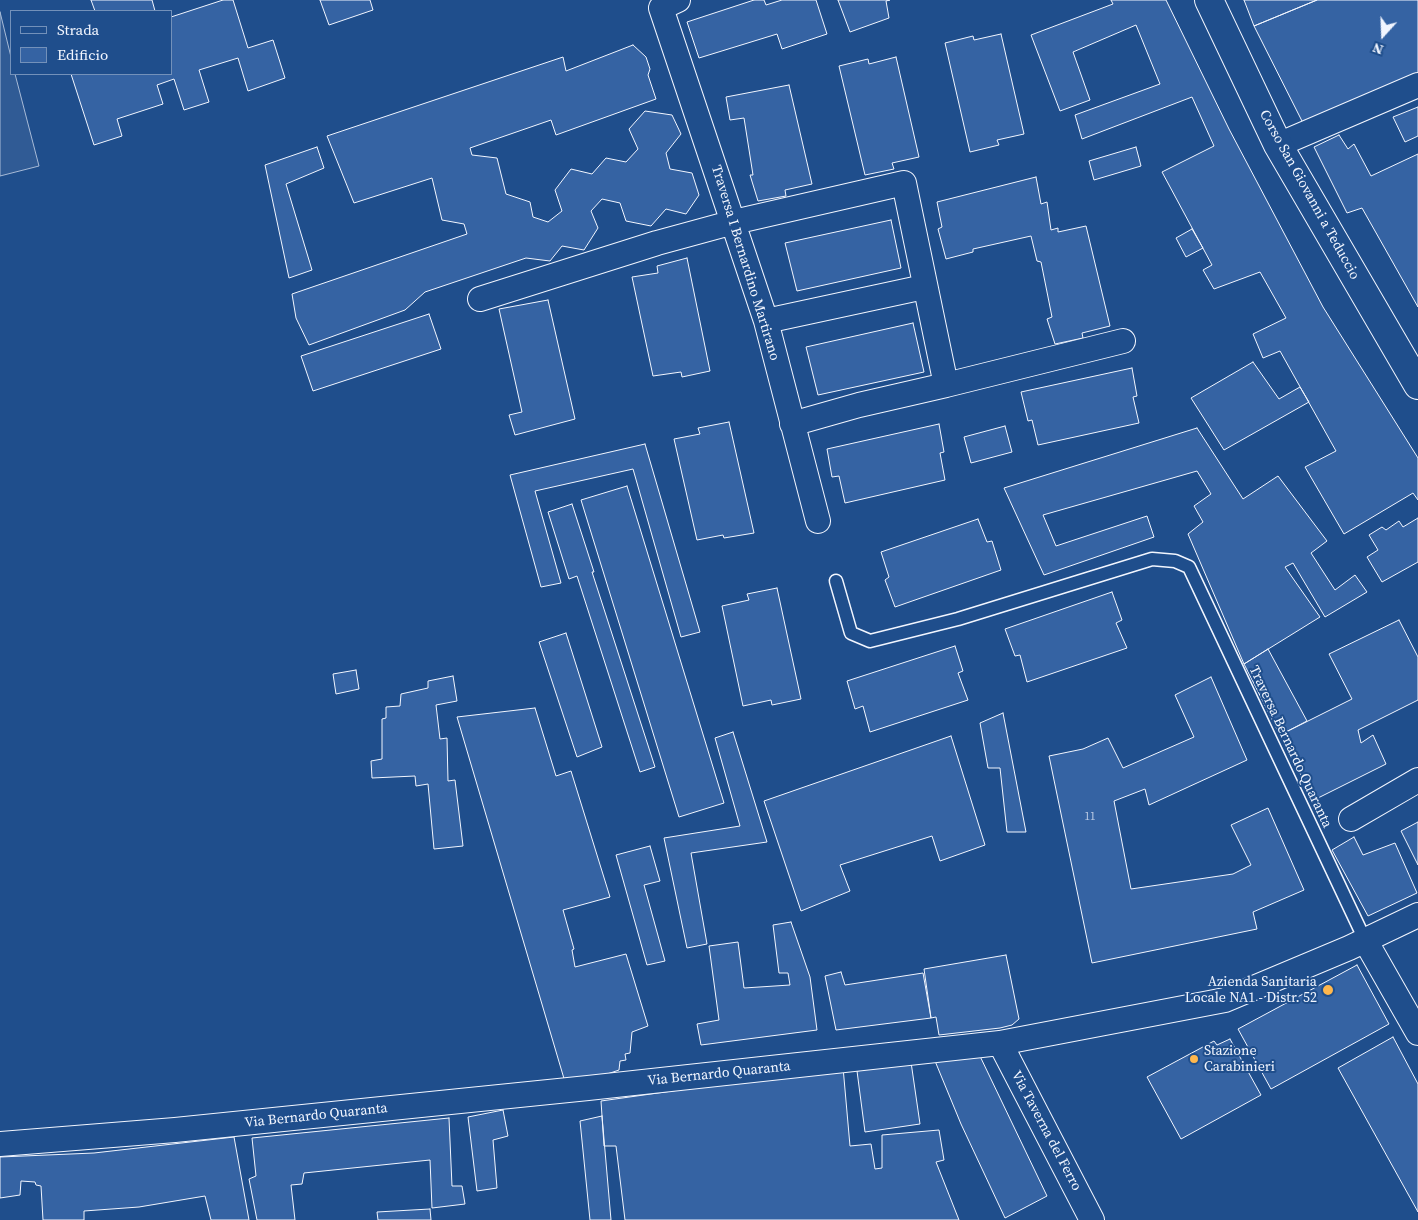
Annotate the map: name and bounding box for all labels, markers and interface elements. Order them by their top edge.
legend [10,10,172,75]
north arrow [1358,10,1408,60]
text: Strada [57,19,99,40]
text: N [1370,38,1386,60]
text: Edificio [57,44,108,65]
street label: Corso San Giovanni a Teduccio [1255,107,1363,283]
street label: Traversa I Bernardino Martirano [707,163,783,363]
street label: Traversa Bernardo Quaranta [1245,663,1335,831]
house number: 11 [1085,810,1095,824]
place label: Azienda Sanitaria Locale NA1 - Distr. 52 [1185,974,1317,1006]
marker: Azienda Sanitaria Locale NA1 - Distr. 52 [1321,983,1335,997]
place label: Stazione Carabinieri [1204,1043,1275,1076]
marker: Stazione Carabinieri [1188,1053,1200,1065]
street label: Via Bernardo Quaranta [647,1058,791,1090]
street label: Via Taverna del Ferro [1007,1068,1085,1194]
street label: Via Bernardo Quaranta [244,1100,388,1132]

